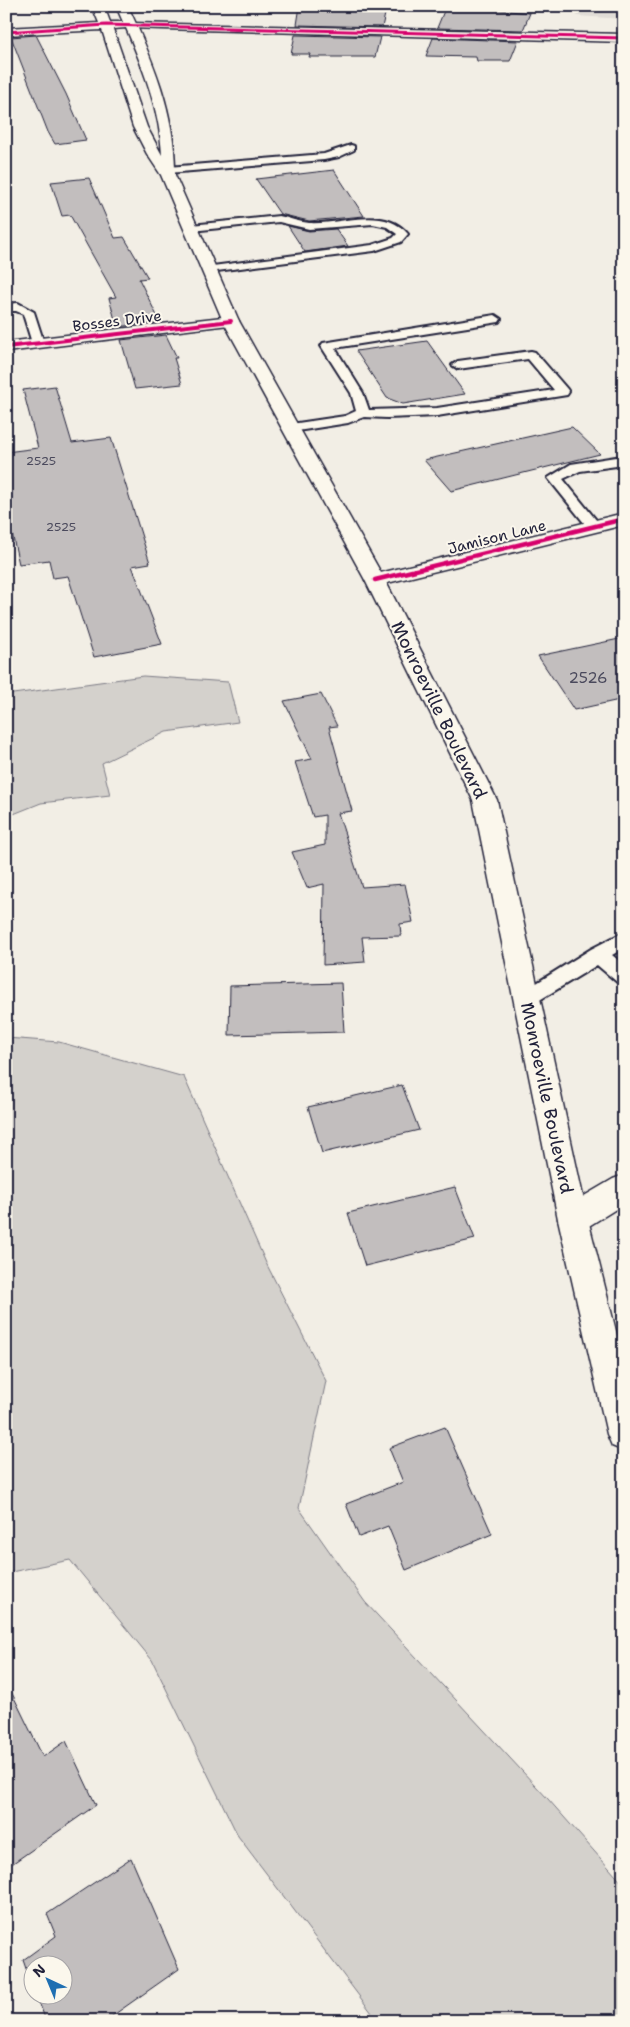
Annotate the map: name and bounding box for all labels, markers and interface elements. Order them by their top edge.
street label: Bosses Drive [71,306,163,336]
house number: 2525 [26,453,56,469]
street label: Jamison Lane [446,515,548,559]
house number: 2525 [46,519,76,535]
street label: Monroeville Boulevard [385,617,493,803]
house number: 2526 [569,668,607,688]
street label: Monroeville Boulevard [515,1000,579,1196]
north arrow [22,1954,72,2004]
text: N [29,1960,49,1981]

